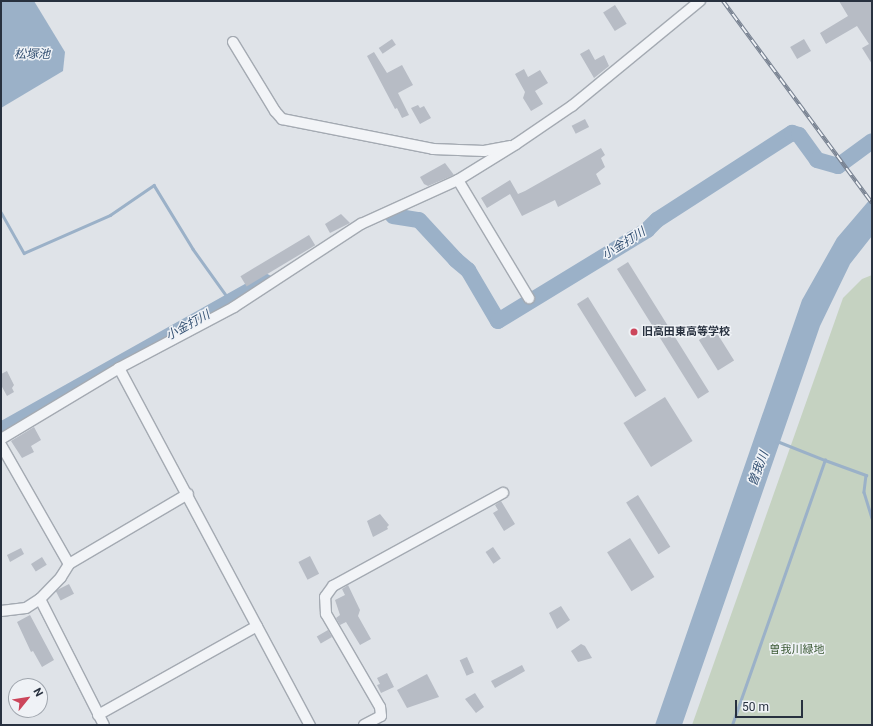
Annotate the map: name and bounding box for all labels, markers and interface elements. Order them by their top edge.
water label: 松塚池 [14,48,50,62]
water label: 小金打川 [600,225,648,263]
water label: 小金打川 [164,308,212,344]
place label: 旧高田東高等学校 [642,325,730,339]
marker: 旧高田東高等学校 [629,327,639,337]
water label: 曽我川 [746,450,772,488]
park label: 曽我川緑地 [770,643,824,657]
north arrow [8,678,48,718]
text: N [30,686,46,699]
scale bar [737,692,805,718]
text: 50 m [742,700,769,714]

